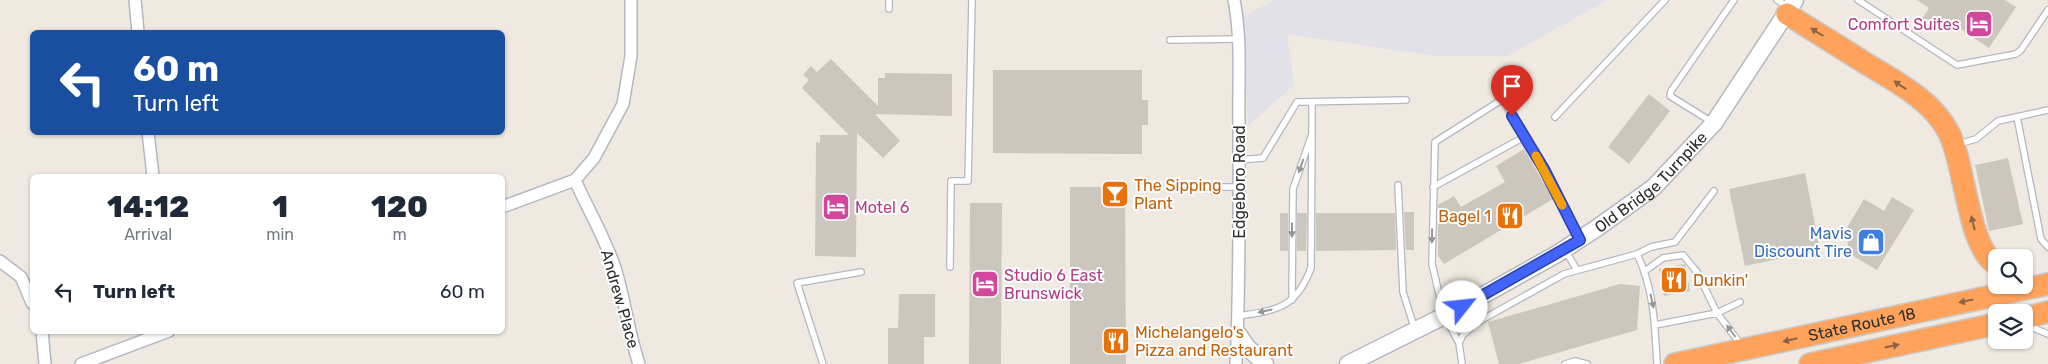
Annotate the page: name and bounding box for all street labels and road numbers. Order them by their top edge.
street label: Edgeboro Road [1230,125,1249,239]
street label: Old Bridge Turnpike [1591,127,1711,236]
street label: Andrew Place [597,247,643,351]
street label: State Route 18 [1806,303,1917,345]

